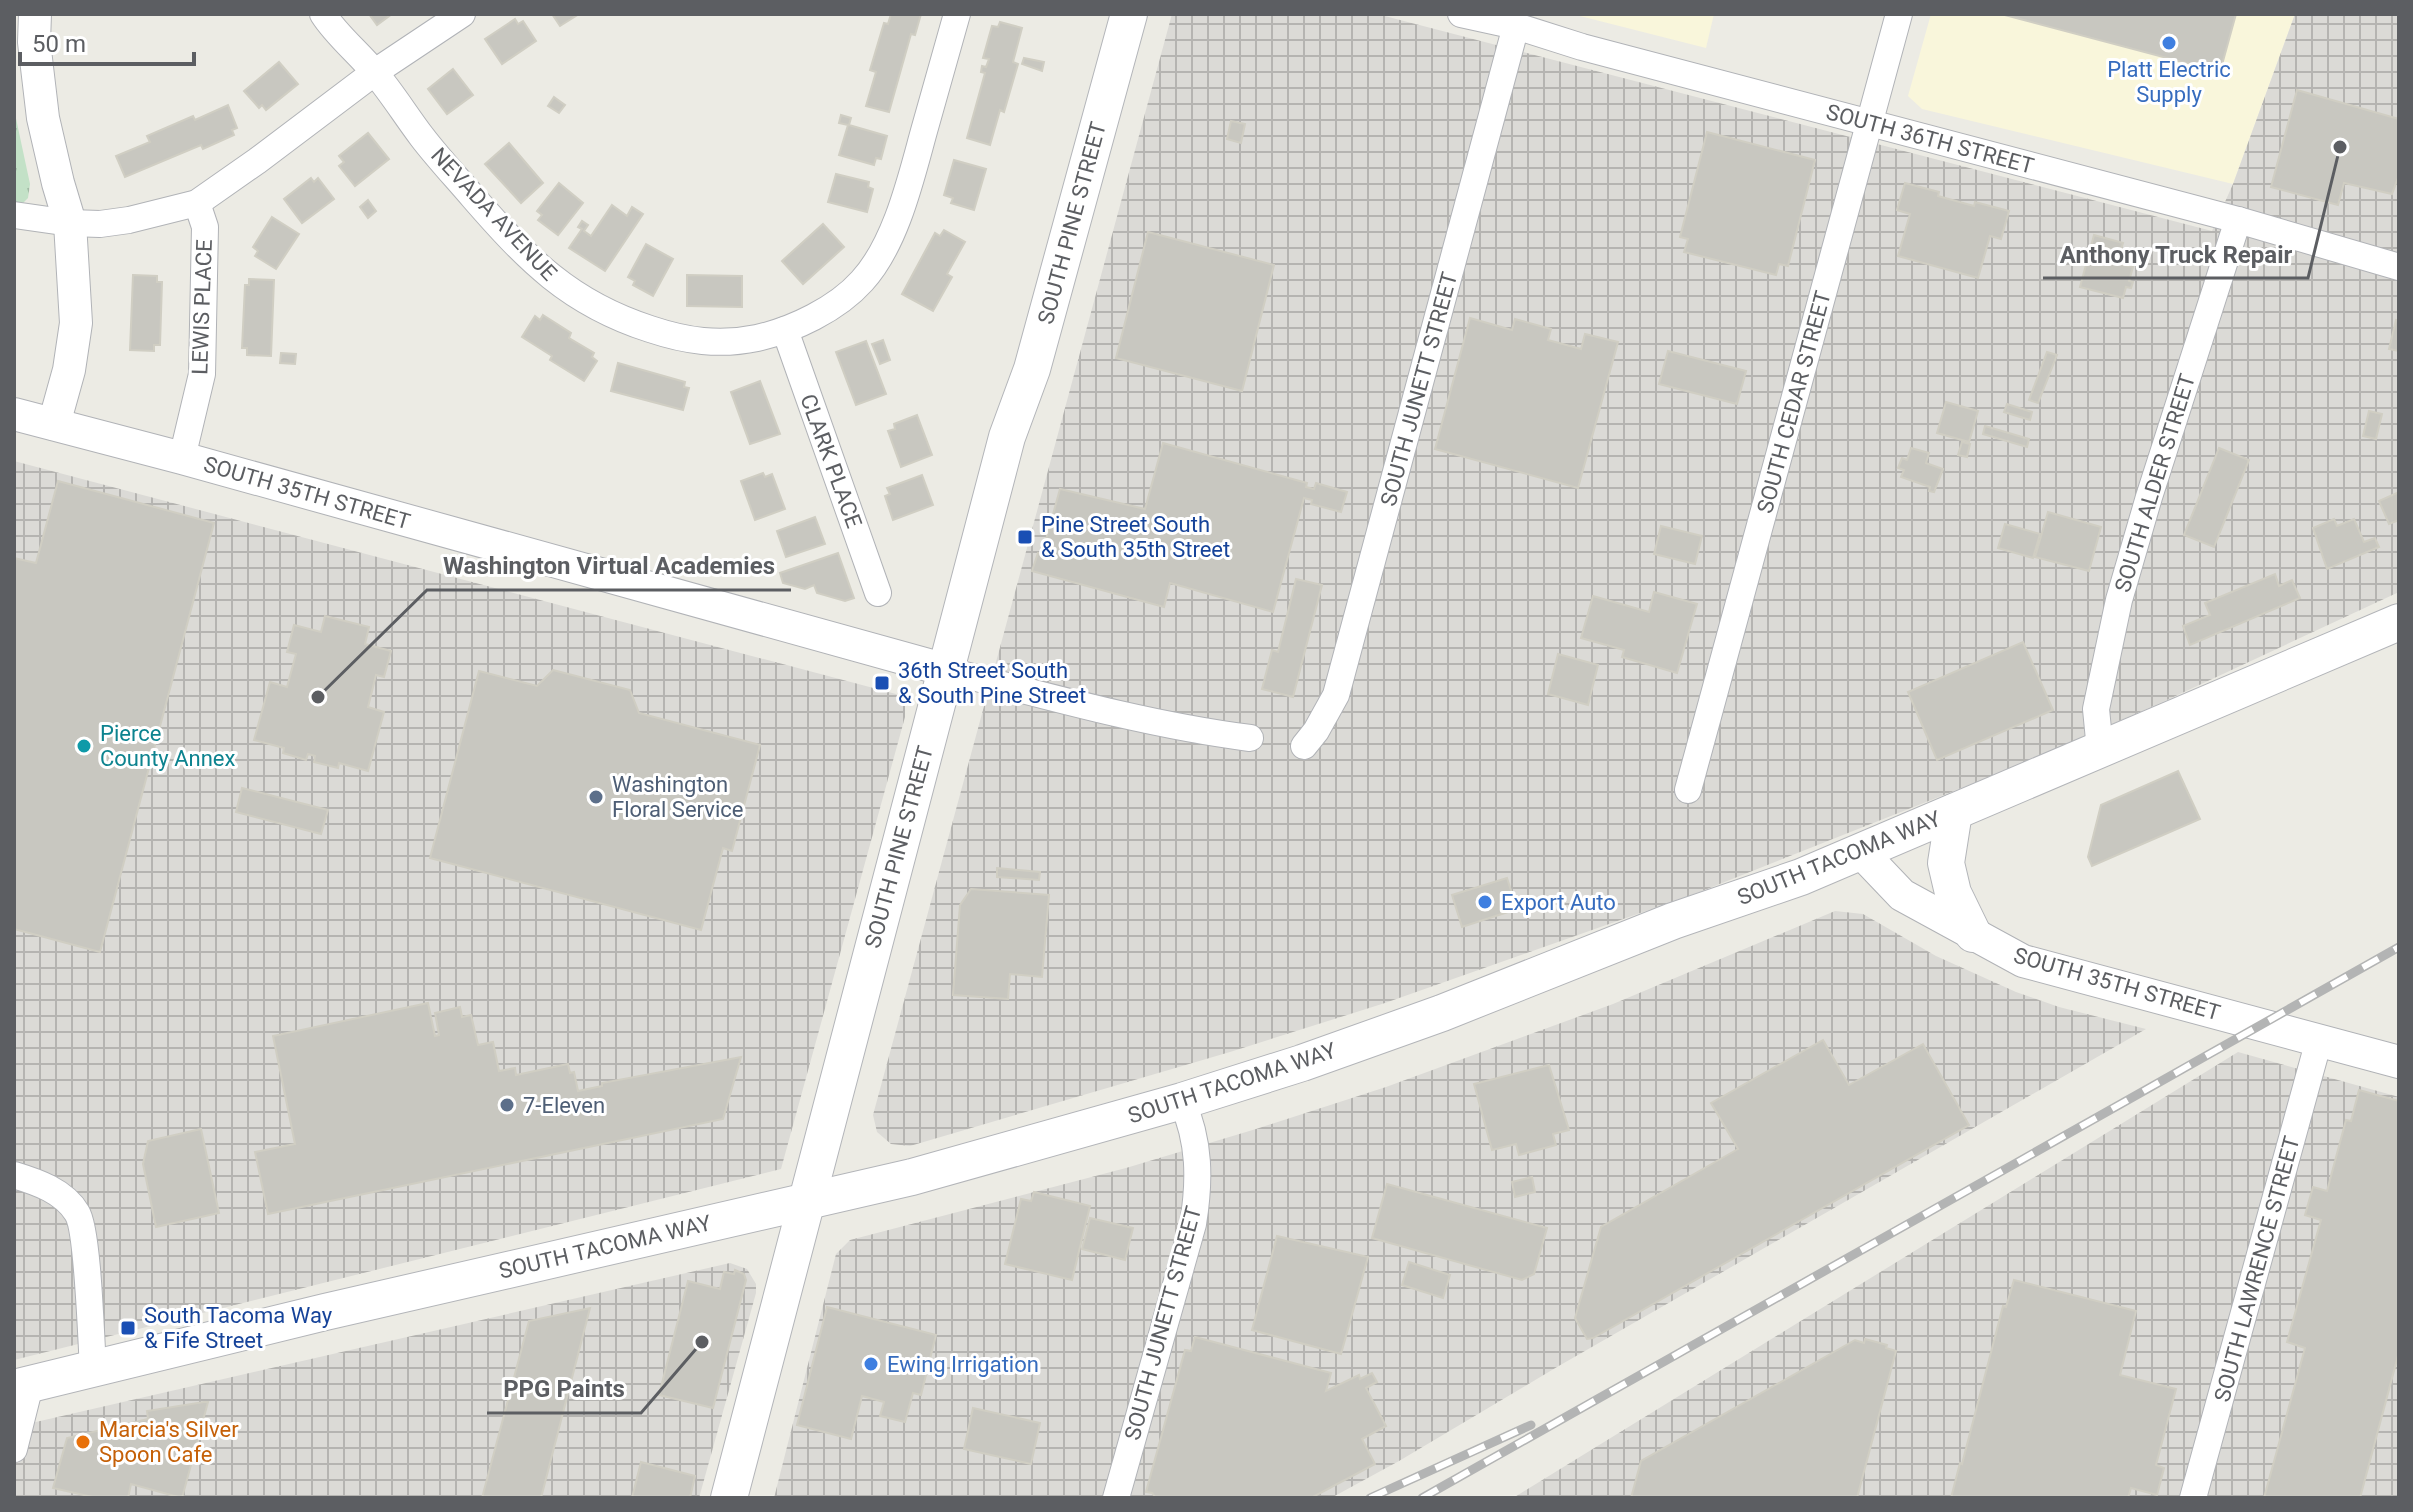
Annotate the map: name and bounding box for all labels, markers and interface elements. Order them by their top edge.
scale bar [20,16,194,66]
text: 50 m [32,30,86,58]
marker: Platt Electric Supply [2160,34,2178,52]
place label: Platt Electric Supply [2107,57,2231,107]
street label: SOUTH 36TH STREET [1823,99,2037,179]
street label: SOUTH PINE STREET [1033,119,1111,327]
street label: NEVADA AVENUE [426,143,562,285]
callout: Anthony Truck Repair [2043,230,2308,278]
street label: LEWIS PLACE [187,239,217,375]
text: Anthony Truck Repair [2060,241,2293,269]
street label: SOUTH JUNETT STREET [1376,269,1462,509]
street label: SOUTH CEDAR STREET [1752,288,1836,516]
street label: SOUTH ALDER STREET [2110,371,2200,595]
street label: CLARK PLACE [795,391,867,531]
street label: SOUTH 35TH STREET [201,452,413,534]
place label: Pine Street South & South 35th Street [1041,512,1230,562]
marker: Pine Street South & South 35th Street [1016,528,1034,546]
callout: Washington Virtual Academies [427,542,791,590]
text: Washington Virtual Academies [443,552,775,580]
place label: 36th Street South & South Pine Street [898,658,1086,708]
marker: 36th Street South & South Pine Street [873,674,891,692]
place label: Pierce County Annex [100,721,236,771]
marker: Pierce County Annex [75,737,93,755]
street label: SOUTH PINE STREET [860,743,938,951]
place label: Washington Floral Service [612,772,743,822]
marker: Washington Floral Service [587,788,605,806]
street label: SOUTH TACOMA WAY [1734,805,1945,910]
place label: Export Auto [1501,890,1616,915]
marker: Export Auto [1476,893,1494,911]
street label: SOUTH 35TH STREET [2011,943,2223,1025]
street label: SOUTH TACOMA WAY [1125,1037,1340,1128]
place label: 7-Eleven [523,1093,605,1118]
marker: 7-Eleven [498,1096,516,1114]
street label: SOUTH LAWRENCE STREET [2209,1133,2305,1405]
street label: SOUTH JUNETT STREET [1120,1203,1206,1443]
street label: SOUTH TACOMA WAY [496,1210,714,1284]
place label: South Tacoma Way & Fife Street [144,1303,333,1353]
marker: South Tacoma Way & Fife Street [119,1319,137,1337]
place label: Ewing Irrigation [887,1352,1039,1377]
marker: Ewing Irrigation [862,1355,880,1373]
callout: PPG Paints [487,1365,641,1413]
text: PPG Paints [503,1375,625,1403]
place label: Marcia's Silver Spoon Cafe [99,1417,239,1467]
marker: Marcia's Silver Spoon Cafe [74,1433,92,1451]

